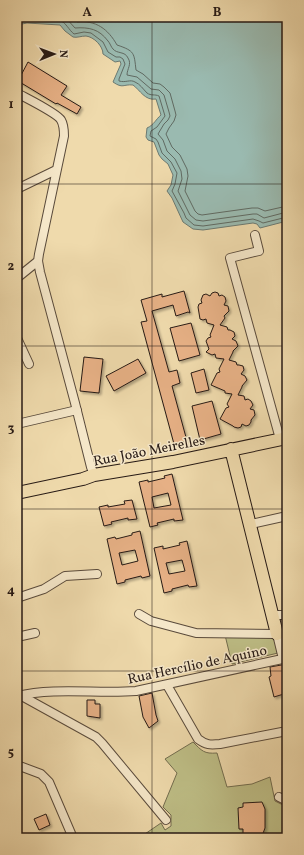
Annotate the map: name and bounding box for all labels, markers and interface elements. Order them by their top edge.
text: A [82,4,92,22]
text: B [213,4,222,22]
north arrow [34,34,74,74]
text: N [55,50,70,58]
text: 1 [8,96,14,114]
text: 2 [8,258,15,276]
text: 3 [8,420,15,438]
street label: Rua João Meirelles [92,431,207,472]
text: 4 [7,582,15,600]
street label: Rua Hercílio de Aquino [126,641,269,690]
text: 5 [8,744,14,762]

